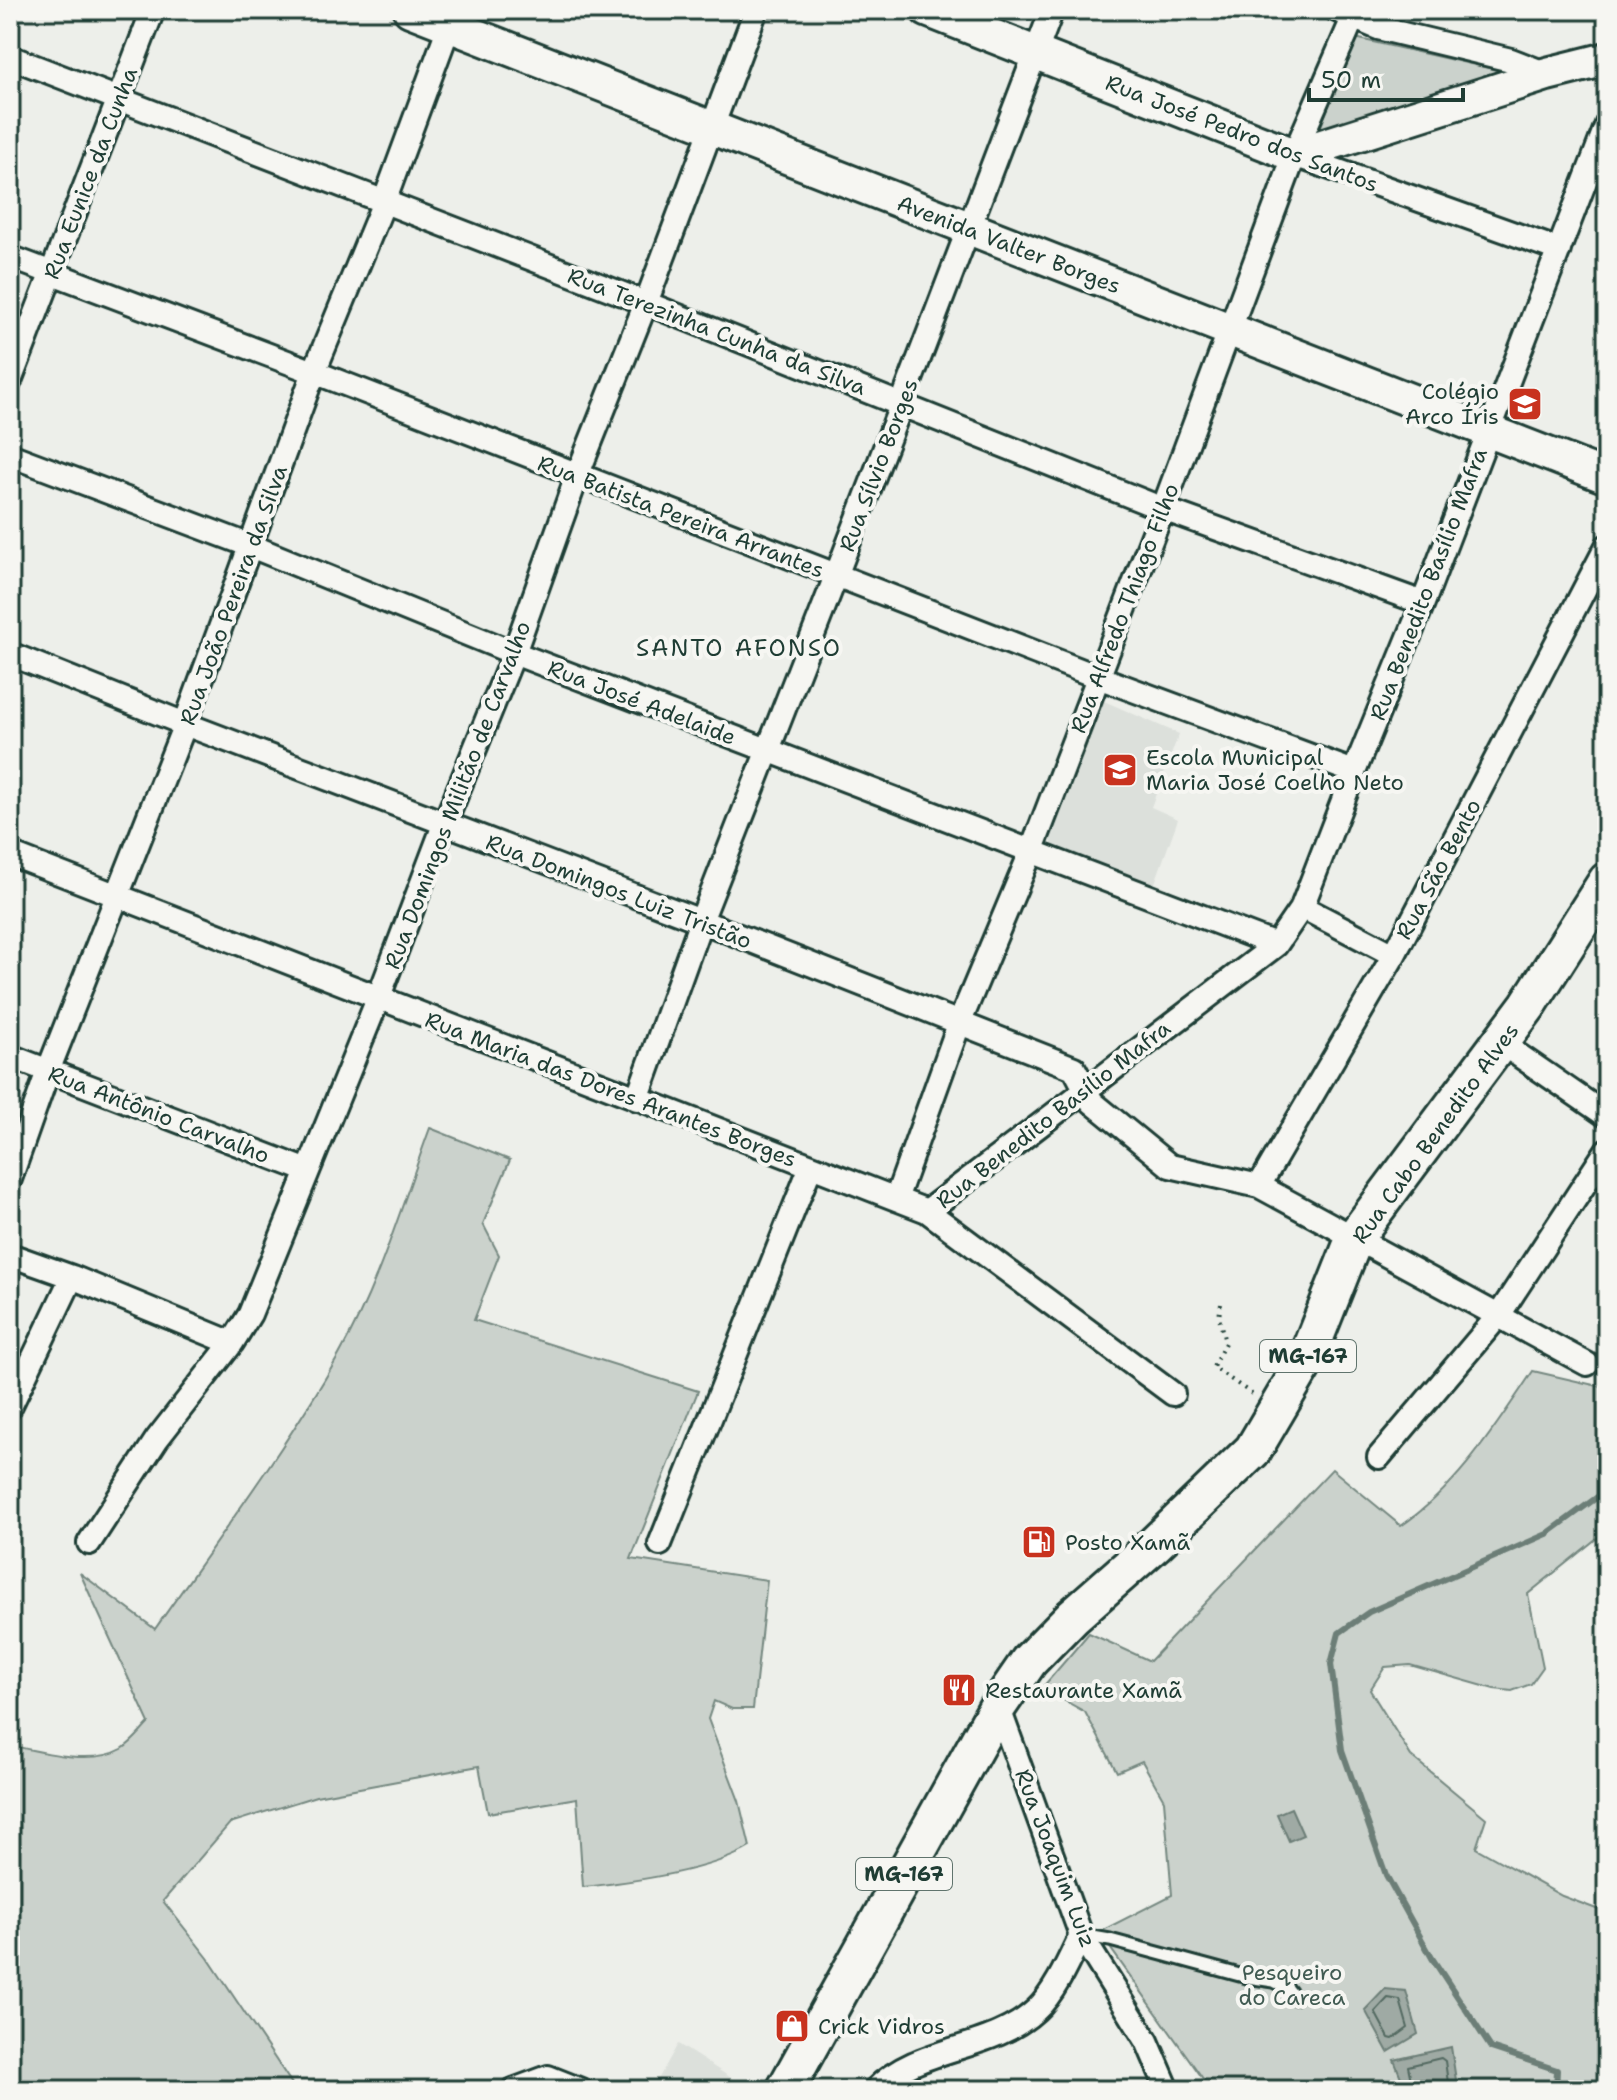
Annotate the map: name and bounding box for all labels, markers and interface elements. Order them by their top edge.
scale bar [1309,52,1463,102]
street label: Rua Eunice da Cunha [37,63,144,283]
text: 50 m [1321,64,1381,96]
street label: Rua José Pedro dos Santos [1101,68,1382,199]
street label: Avenida Valter Borges [893,188,1125,301]
street label: Rua Terezinha Cunha da Silva [564,261,870,402]
street label: Rua Sílvio Borges [832,375,925,556]
place label: Colégio Arco Íris [1405,377,1499,431]
school or university icon: Colégio Arco Íris [1506,385,1544,423]
street label: Rua Benedito Basílio Mafra [1363,443,1494,725]
street label: Rua Batista Pereira Arrantes [533,448,828,585]
street label: Rua João Pereira da Silva [173,461,294,729]
street label: Rua Alfredo Thiago Filho [1063,479,1186,737]
street label: Rua Domingos Militão de Carvalho [378,617,537,973]
district label: SANTO AFONSO [636,632,842,664]
street label: Rua José Adelaide [544,653,740,752]
place label: Escola Municipal Maria José Coelho Neto [1146,743,1404,797]
school or university icon: Escola Municipal Maria José Coelho Neto [1101,751,1139,789]
street label: Rua São Bento [1389,794,1488,945]
street label: Rua Domingos Luiz Tristão [482,827,756,956]
street label: Rua Maria das Dores Arantes Borges [421,1005,801,1174]
street label: Rua Benedito Basílio Mafra [930,1014,1177,1215]
street label: Rua Cabo Benedito Alves [1346,1017,1525,1249]
street label: Rua Antônio Carvalho [44,1059,274,1170]
road number: MG-167 [1260,1340,1356,1372]
fuel station icon: Posto Xamã [1020,1523,1058,1561]
place label: Posto Xamã [1065,1528,1191,1557]
restaurant icon: Restaurante Xamã [940,1671,978,1709]
place label: Restaurante Xamã [985,1676,1182,1705]
street label: Rua Joaquim Luiz [1008,1765,1103,1951]
road number: MG-167 [856,1858,952,1890]
park label: Pesqueiro do Careca [1239,1958,1346,2012]
shop icon: Crick Vidros [773,2007,811,2045]
place label: Crick Vidros [818,2012,945,2041]

